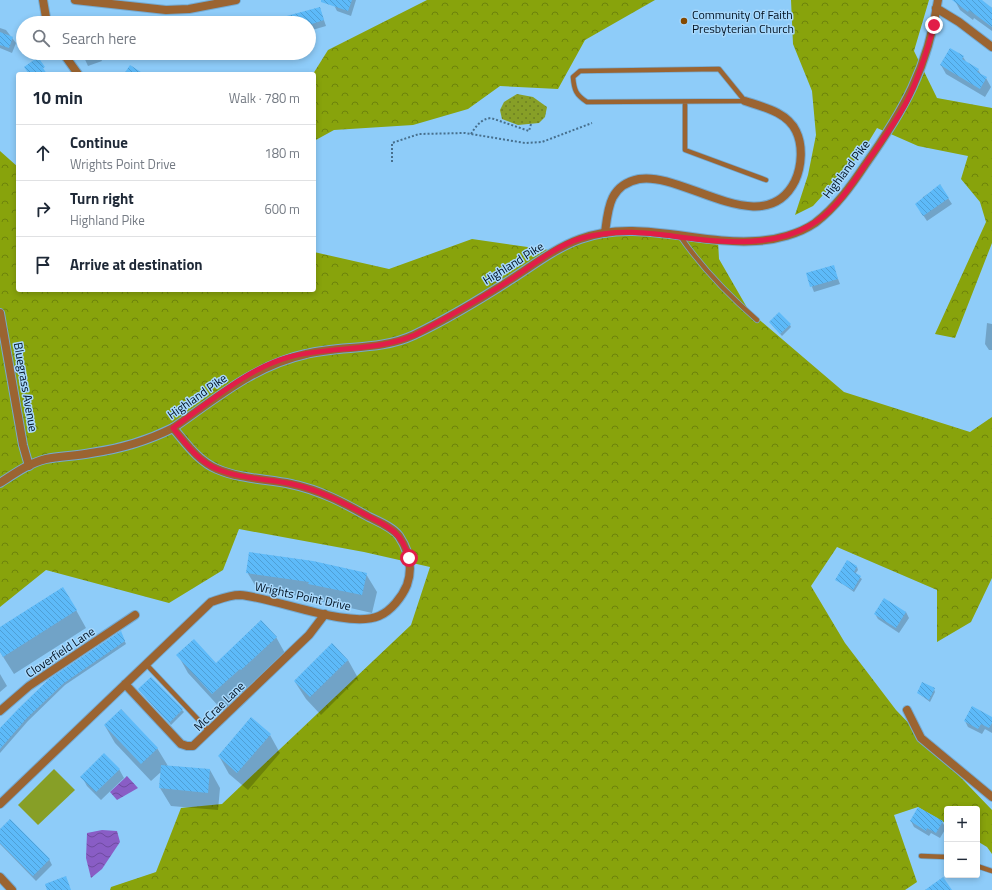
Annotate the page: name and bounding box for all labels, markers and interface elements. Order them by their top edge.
place label: Community Of Faith Presbyterian Church [692,5,794,38]
search box [16,16,316,60]
marker: Community Of Faith Presbyterian Church [679,16,689,26]
route end [925,16,943,34]
icon: search [30,27,52,49]
text: Search here [62,27,136,50]
text: 10 min [32,85,83,111]
text: Walk · 780 m [229,88,300,108]
text: Continue [70,131,128,154]
street label: Highland Pike [818,136,874,202]
icon: ahead [32,142,54,164]
text: 180 m [264,143,300,163]
text: Wrights Point Drive [70,154,176,174]
text: Turn right [70,187,134,210]
icon: right [32,198,54,220]
text: 600 m [264,199,300,219]
text: Highland Pike [70,210,145,230]
street label: Highland Pike [479,237,547,289]
text: Arrive at destination [70,253,203,276]
icon: arrive [32,254,54,276]
street label: Bluegrass Avenue [9,341,43,433]
street label: Highland Pike [163,368,231,424]
route start [400,549,418,567]
street label: Wrights Point Drive [253,577,353,615]
street label: Cloverfield Lane [21,622,99,682]
street label: McCrae Lane [189,677,249,735]
map controls [944,806,980,878]
button: + [944,806,980,842]
button: − [944,842,980,878]

